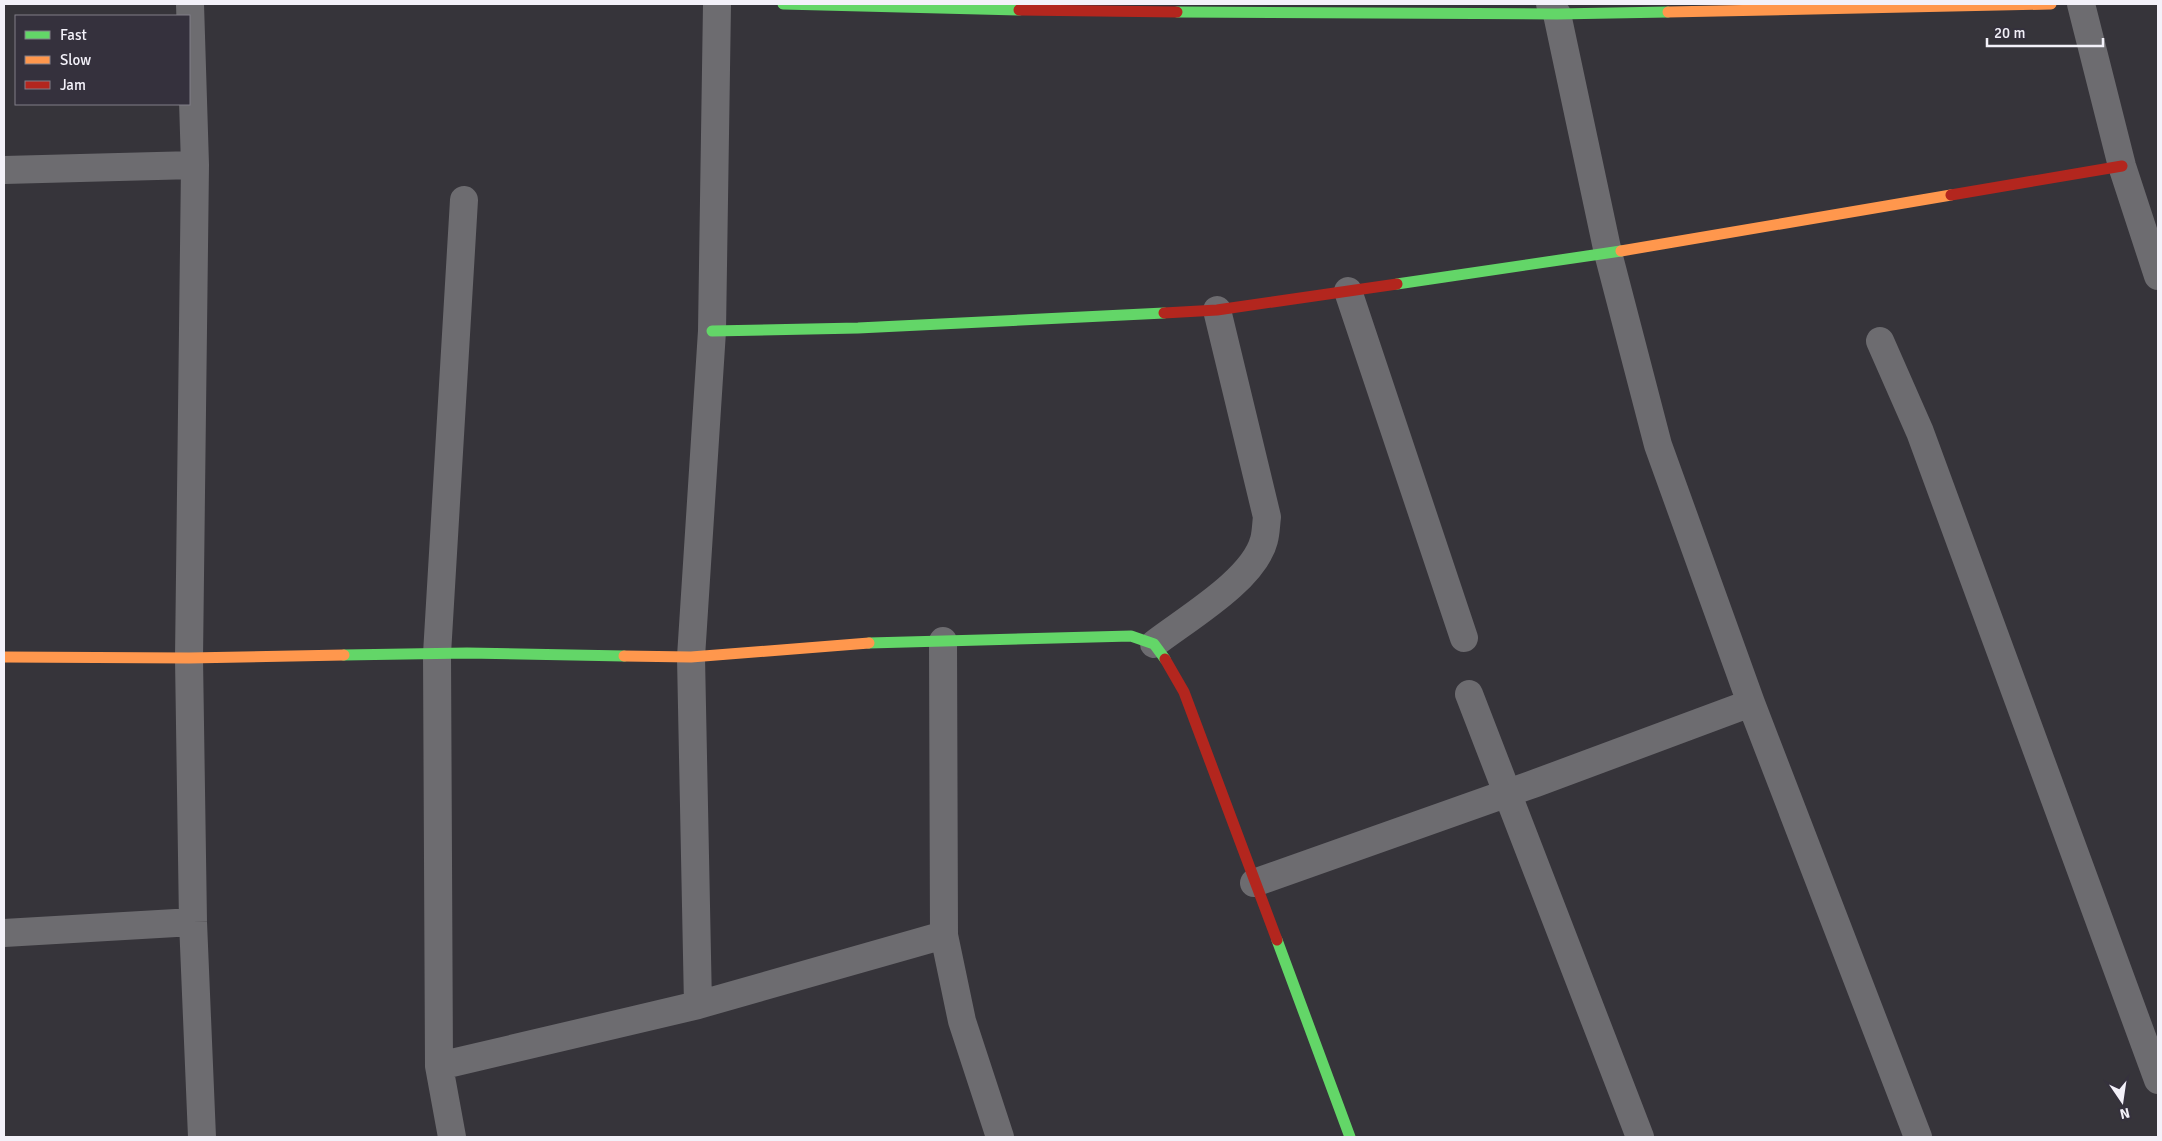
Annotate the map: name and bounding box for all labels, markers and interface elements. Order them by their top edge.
legend [15,15,190,105]
scale bar [1987,15,2103,47]
text: 20 m [1994,24,2025,42]
text: Fast [60,26,87,44]
text: Slow [60,51,91,69]
text: Jam [60,76,86,94]
north arrow [2097,1076,2147,1126]
text: N [2118,1104,2131,1123]

